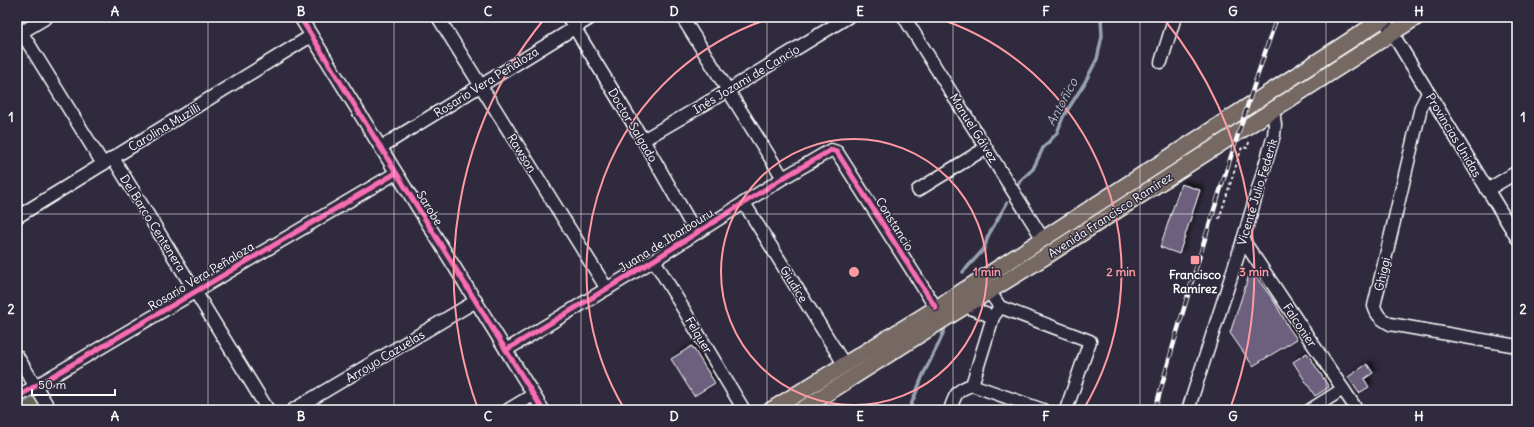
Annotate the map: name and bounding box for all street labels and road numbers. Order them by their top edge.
street label: Inés Jozami de Cancio [690,41,802,117]
street label: Rosario Vera Peñaloza [431,44,541,120]
street label: Doctor Salgado [605,85,661,165]
street label: Provincias Unidas [1423,90,1485,180]
street label: Manuel Gálvez [947,91,1001,166]
street label: Carolina Muzilli [125,100,203,154]
street label: Rawson [504,131,540,175]
street label: Vicente Julio Federik [1234,137,1280,247]
street label: Avenida Francisco Ramírez [1045,169,1175,261]
street label: Del Barco Centenera [117,172,189,275]
street label: Sarobe [414,188,446,228]
street label: Constancio [873,194,917,254]
street label: Juana de Ibarbouru [616,205,716,275]
street label: Rosario Vera Peñaloza [145,238,257,313]
street label: Ghiggi [1371,256,1393,292]
street label: Giudice [777,263,811,305]
street label: Falconier [1280,300,1320,350]
street label: Felquer [682,314,716,356]
street label: Arroyo Cazuelas [343,327,427,385]

